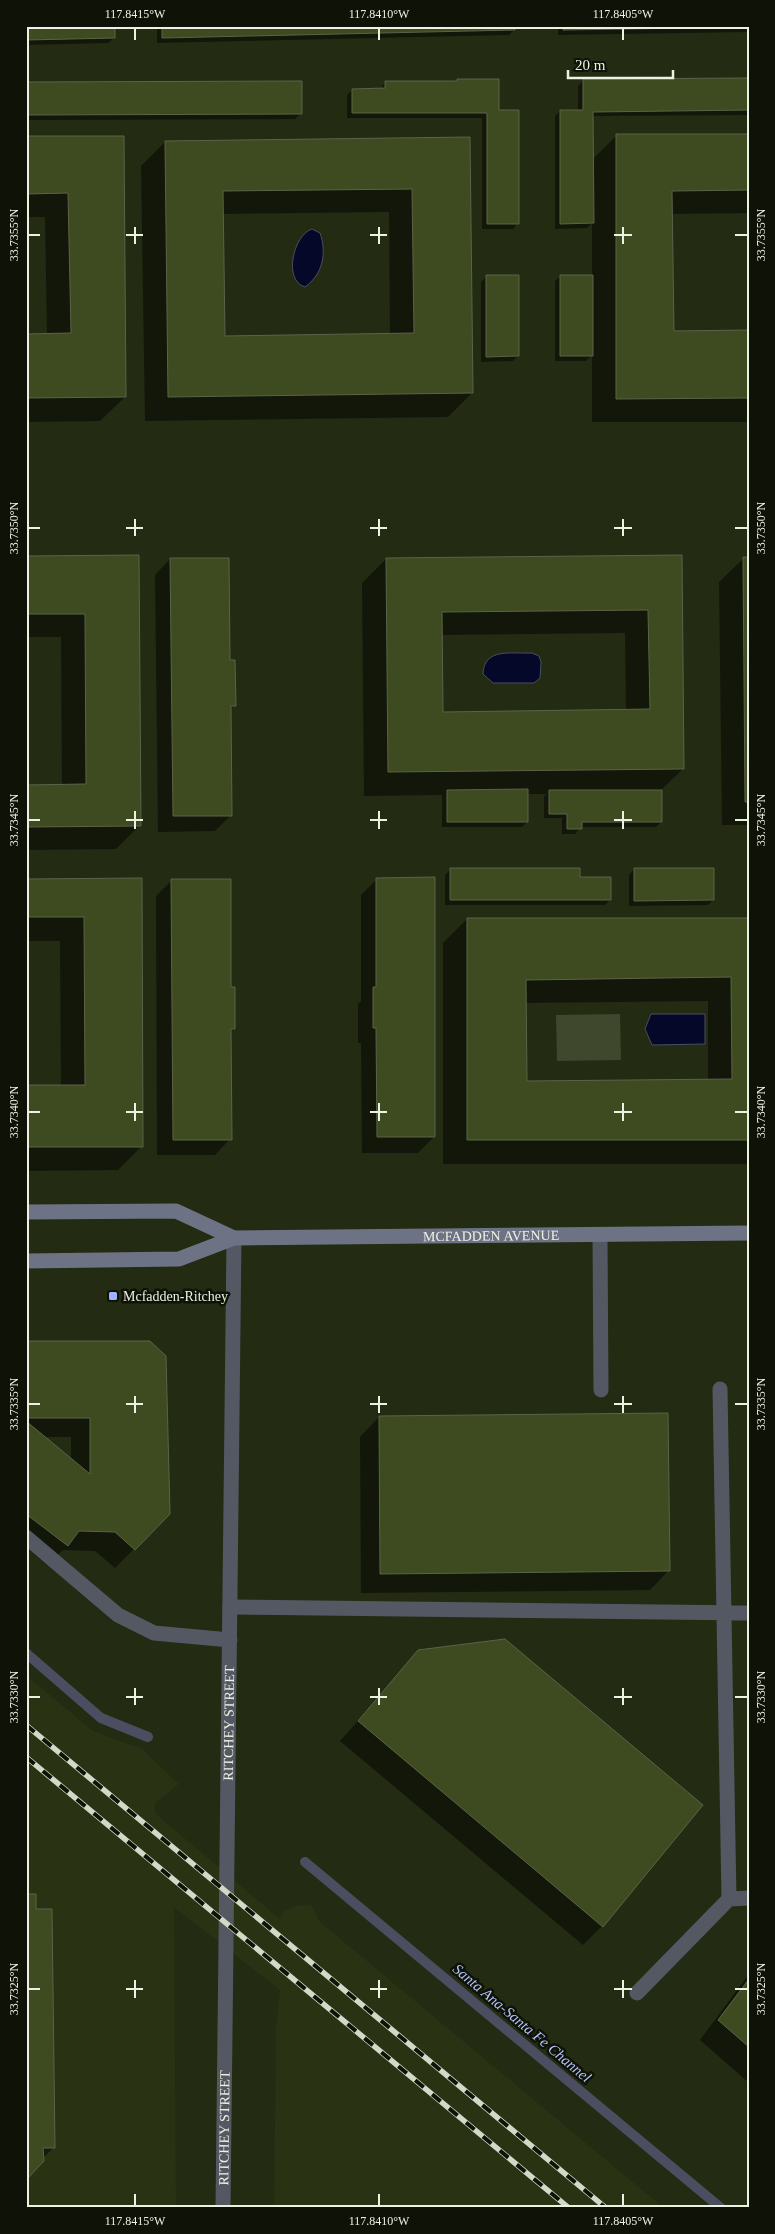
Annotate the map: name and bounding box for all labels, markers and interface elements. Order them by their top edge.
text: 117.8415°W [105,7,166,21]
text: 117.8410°W [349,7,410,21]
text: 117.8405°W [593,7,654,21]
scale bar [568,48,672,80]
text: 20 m [575,57,606,73]
text: 33.7355°N [7,208,21,261]
text: 33.7355°N [754,208,768,261]
text: 33.7350°N [7,501,21,554]
text: 33.7350°N [754,501,768,554]
text: 33.7345°N [7,793,21,846]
text: 33.7345°N [754,793,768,846]
text: 33.7340°N [7,1085,21,1138]
text: 33.7340°N [754,1085,768,1138]
street label: MCFADDEN AVENUE [423,1228,559,1244]
place label: Mcfadden-Ritchey [123,1289,228,1304]
marker: Mcfadden-Ritchey [107,1290,119,1302]
text: 33.7335°N [7,1377,21,1430]
text: 33.7335°N [754,1377,768,1430]
street label: RITCHEY STREET [221,1665,237,1781]
text: 33.7330°N [7,1670,21,1723]
text: 33.7330°N [754,1670,768,1723]
water label: Santa Ana-Santa Fe Channel [450,1961,594,2085]
text: 33.7325°N [7,1962,21,2015]
text: 33.7325°N [754,1962,768,2015]
street label: RITCHEY STREET [216,2070,233,2186]
text: 117.8415°W [105,2214,166,2228]
text: 117.8410°W [349,2214,410,2228]
text: 117.8405°W [593,2214,654,2228]

